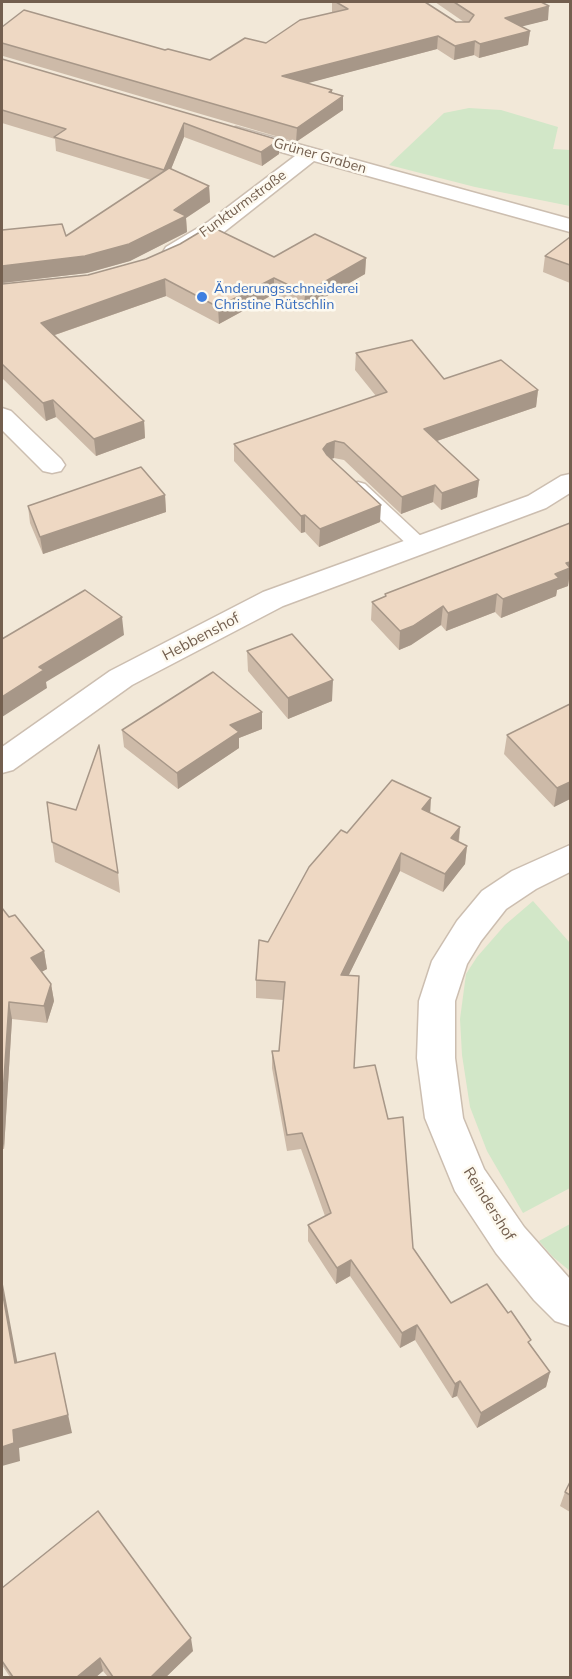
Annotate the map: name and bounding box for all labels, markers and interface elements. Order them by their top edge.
street label: Grüner Graben [272,135,368,177]
street label: Funkturmstraße [196,167,290,241]
place label: Änderungsschneiderei Christine Rütschlin [214,281,358,314]
marker: Änderungsschneiderei Christine Rütschlin [195,290,209,304]
street label: Hebbenshof [160,609,242,665]
street label: Reindershof [459,1164,519,1244]

